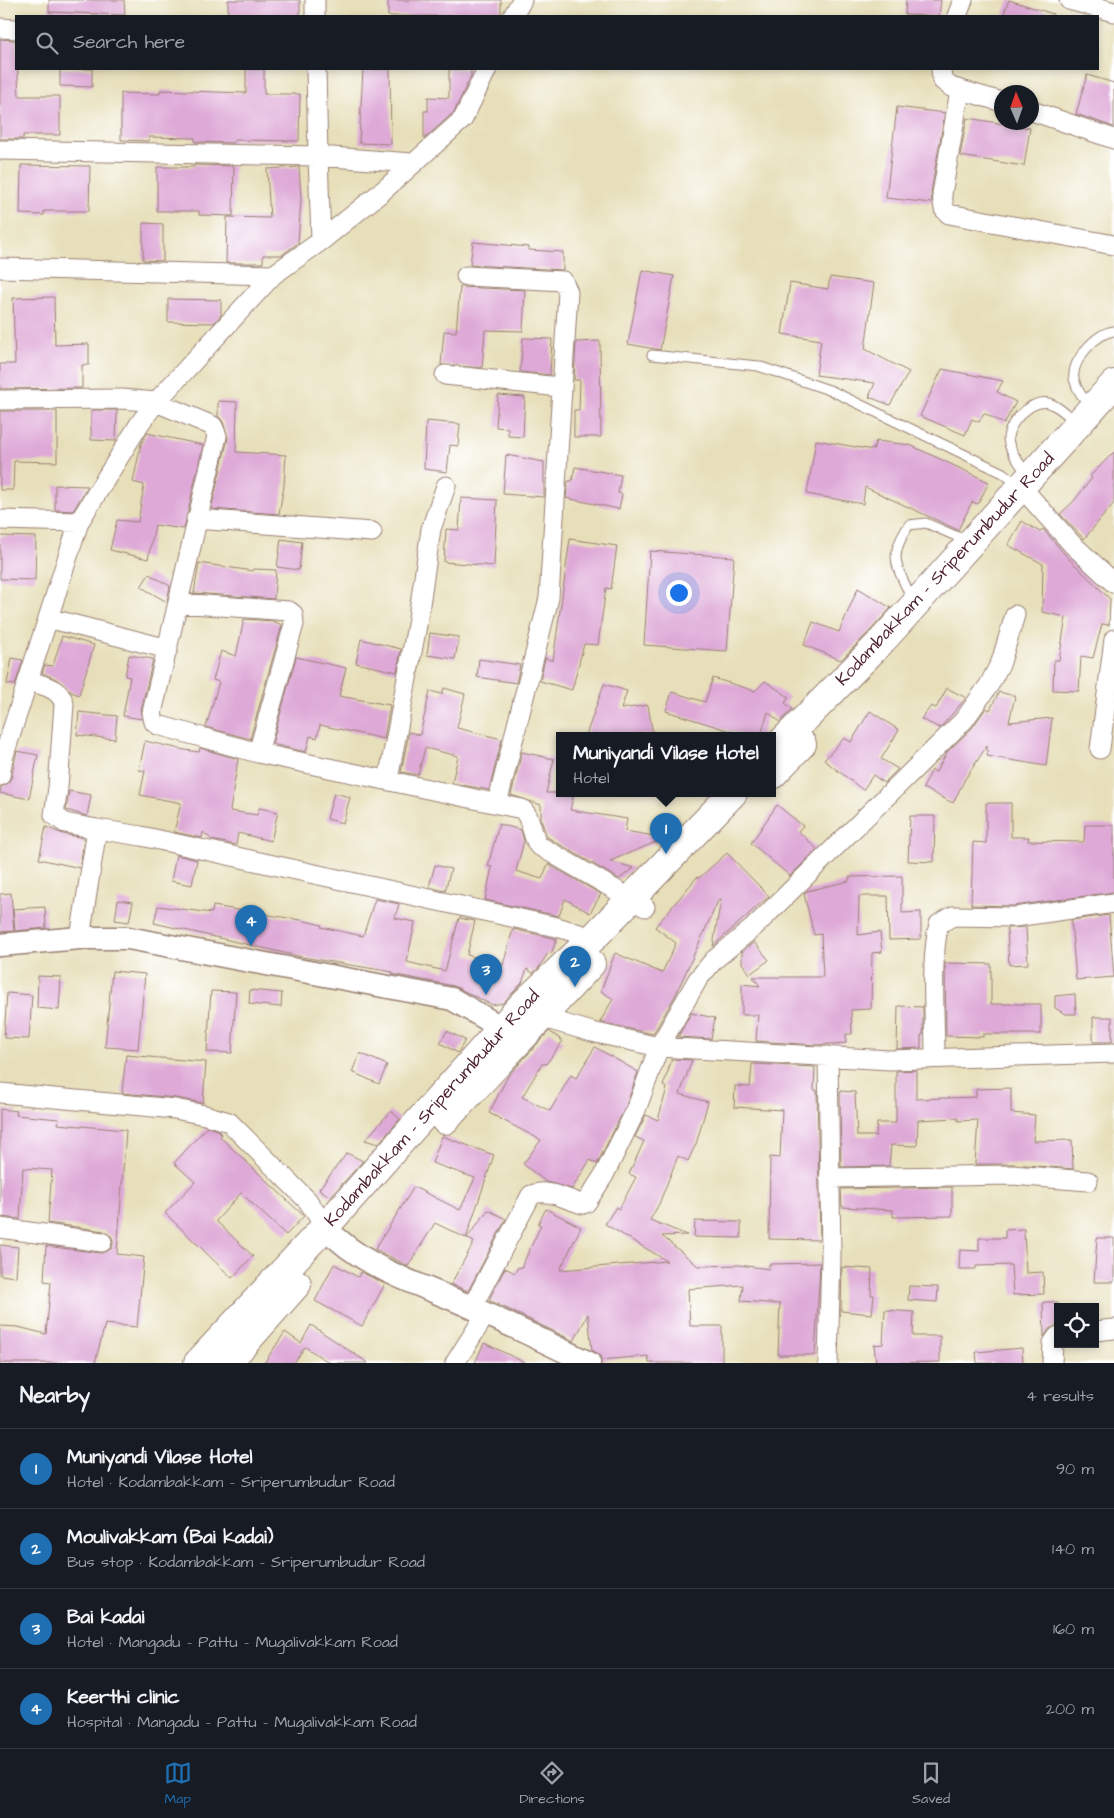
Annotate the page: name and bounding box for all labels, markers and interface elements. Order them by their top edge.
search box [15,15,1099,70]
icon: search [33,29,61,57]
text: Search here [73,29,185,56]
north arrow [994,85,1039,130]
street label: Kodambakkam – Sriperumbudur Road [830,447,1060,691]
your location [666,580,692,606]
popup [556,732,776,797]
text: Muniyandi Vilase Hotel [573,740,759,767]
text: Hotel [573,767,610,789]
pin: 1 [650,813,682,854]
pin: 4 [235,905,267,946]
pin: 2 [559,946,591,987]
pin: 3 [470,954,502,995]
street label: Kodambakkam – Sriperumbudur Road [319,984,545,1232]
map controls [1054,1303,1099,1348]
button: locate [1054,1303,1099,1348]
text: Nearby [20,1381,90,1410]
text: 4 results [1026,1385,1094,1407]
text: Muniyandi Vilase Hotel [67,1444,253,1471]
text: 1 [35,1458,37,1480]
text: 90 m [1056,1458,1094,1480]
text: Hotel · Kodambakkam – Sriperumbudur Road [67,1471,395,1493]
text: Moulivakkam (Bai kadai) [67,1524,273,1551]
text: 2 [31,1538,41,1560]
text: 140 m [1052,1538,1094,1560]
text: Bus stop · Kodambakkam – Sriperumbudur Road [67,1551,425,1573]
text: Bai kadai [67,1604,144,1631]
text: 3 [32,1618,40,1640]
text: 160 m [1053,1618,1094,1640]
text: Hotel · Mangadu - Pattu - Mugalivakkam Road [67,1631,398,1653]
text: Keerthi clinic [67,1684,179,1711]
text: 4 [31,1698,41,1720]
text: 200 m [1046,1698,1094,1720]
text: Hospital · Mangadu - Pattu - Mugalivakkam Road [67,1711,417,1733]
tab: Map [164,1759,192,1809]
tab: Directions [519,1759,584,1809]
tab: Saved [912,1759,950,1809]

